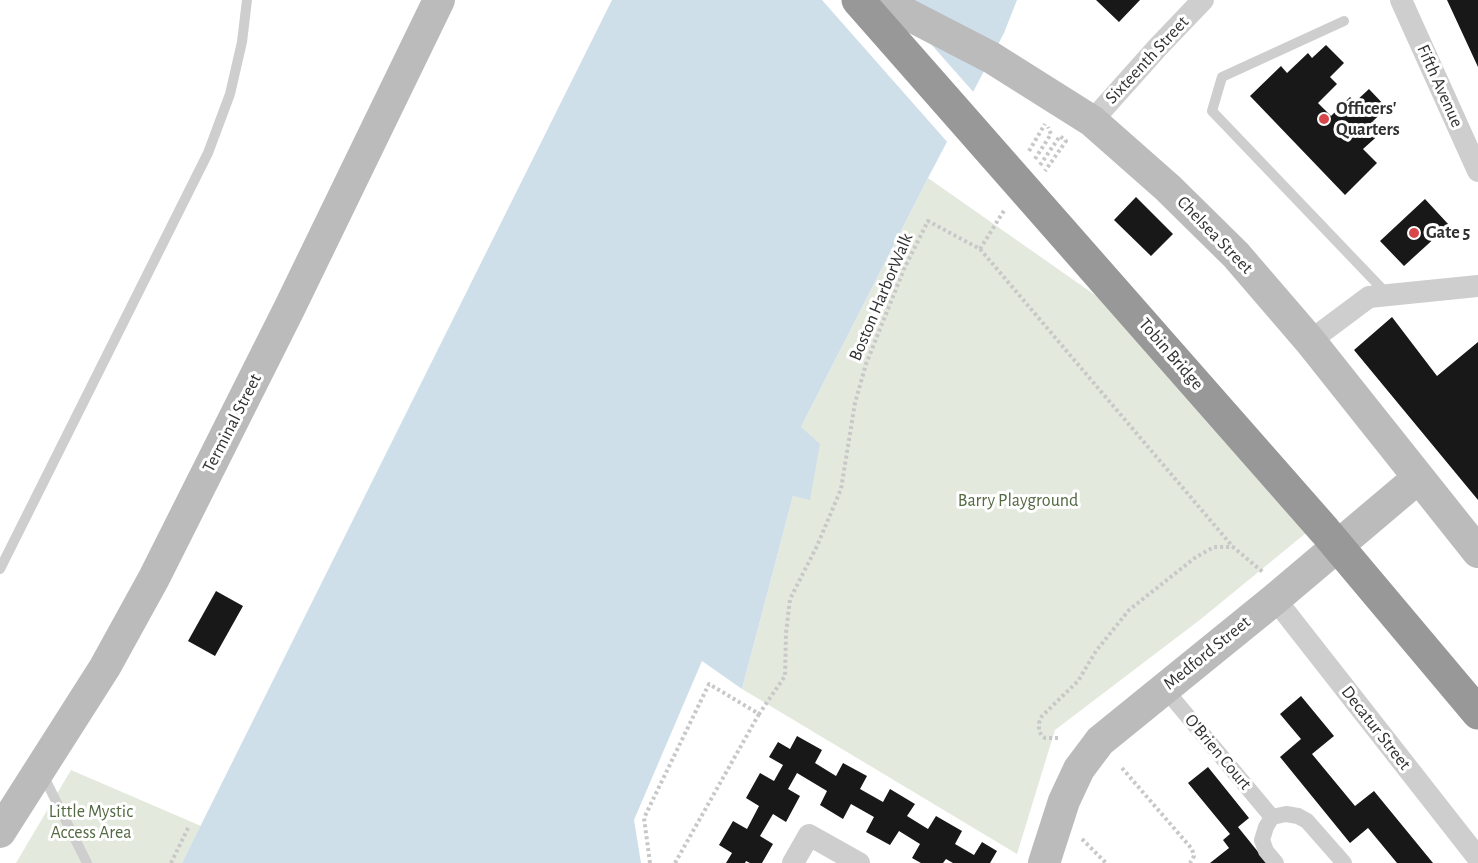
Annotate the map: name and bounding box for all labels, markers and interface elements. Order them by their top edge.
street label: Sixteenth Street [1101,11,1193,109]
street label: Fifth Avenue [1412,41,1468,131]
place label: Officers' Quarters [1336,98,1400,140]
marker: Officers' Quarters [1317,112,1331,126]
street label: Chelsea Street [1172,192,1258,278]
place label: Gate 5 [1426,222,1470,244]
marker: Gate 5 [1407,226,1421,240]
street label: Boston HarborWalk [844,230,918,364]
street label: Tobin Bridge [1134,314,1208,394]
street label: Terminal Street [198,370,266,476]
park label: Barry Playground [958,490,1078,512]
street label: Medford Street [1159,611,1255,695]
street label: Decatur Street [1336,682,1416,774]
street label: O'Brien Court [1180,710,1256,794]
park label: Little Mystic Access Area [49,801,133,844]

